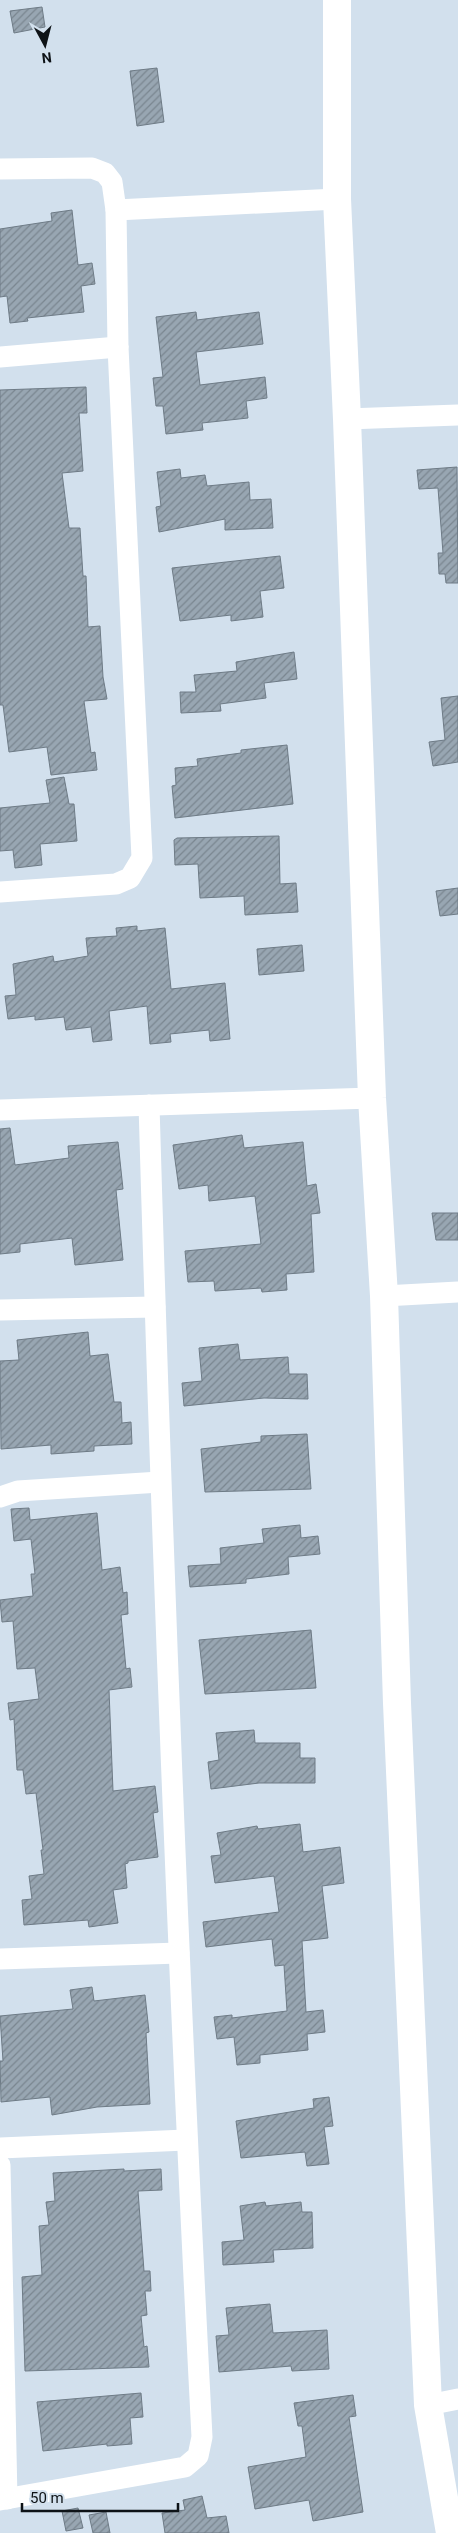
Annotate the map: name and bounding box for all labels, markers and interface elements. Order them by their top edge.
north arrow [20,20,70,70]
text: N [41,49,52,66]
scale bar [22,2480,179,2512]
text: 50 m [30,2489,64,2507]

